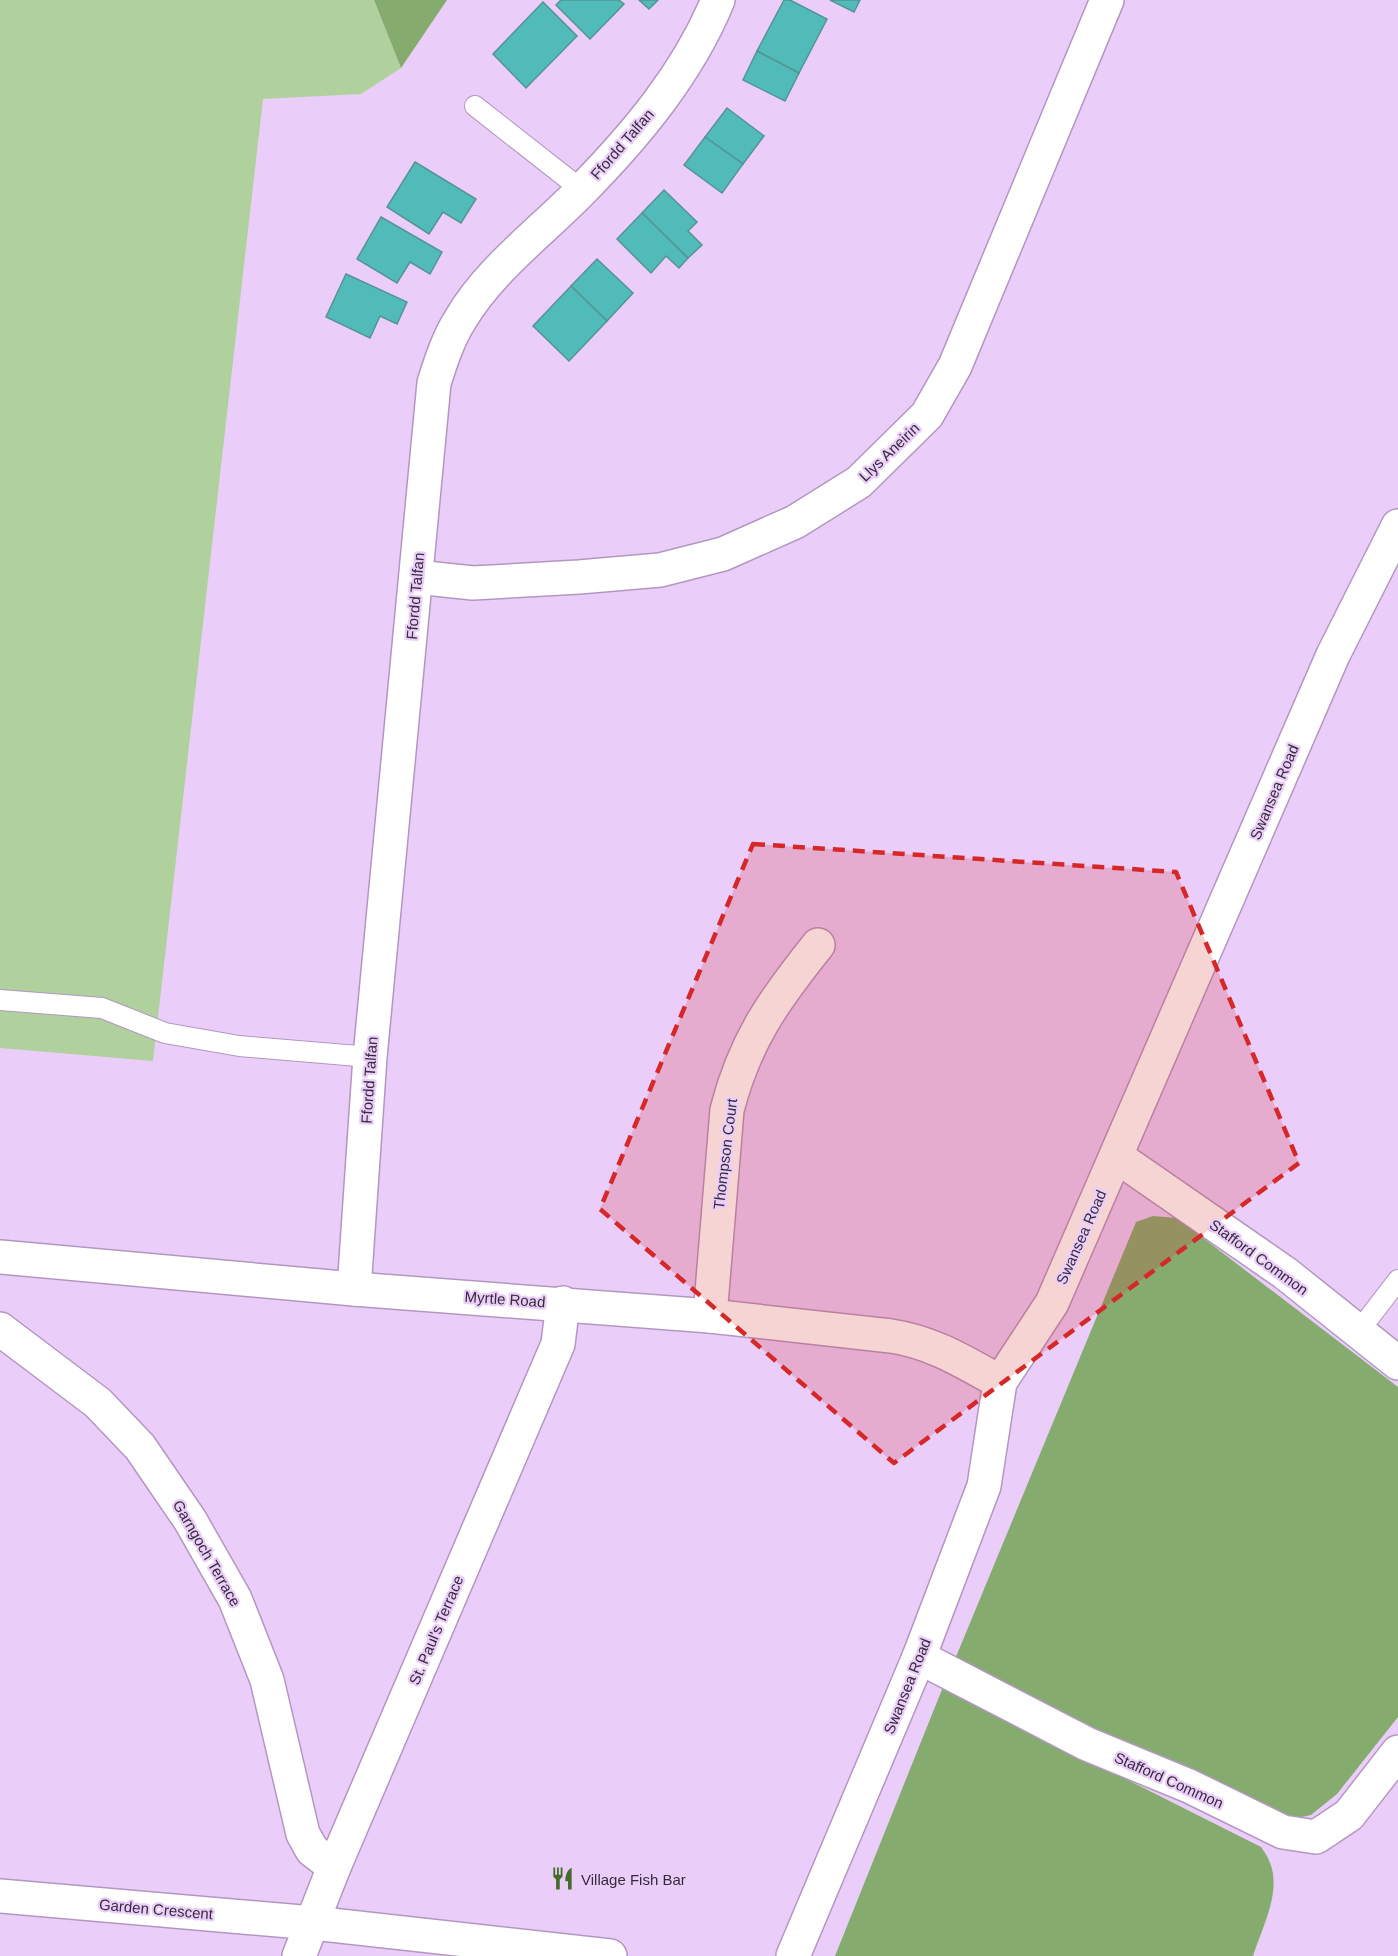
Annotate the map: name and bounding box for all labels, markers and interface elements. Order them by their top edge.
street label: Ffordd Talfan [587,105,657,183]
street label: Llys Aneirin [856,419,922,485]
street label: Ffordd Talfan [403,552,427,640]
street label: Swansea Road [1246,742,1302,842]
street label: Ffordd Talfan [357,1036,381,1124]
street label: Thompson Court [710,1097,740,1210]
street label: Swansea Road [1053,1187,1109,1287]
street label: Stafford Common [1207,1216,1311,1298]
street label: Myrtle Road [464,1288,546,1310]
street label: Garngoch Terrace [170,1497,244,1609]
street label: St. Paul's Terrace [405,1573,467,1687]
street label: Swansea Road [880,1636,934,1736]
street label: Stafford Common [1112,1748,1226,1812]
restaurant icon: Village Fish Bar [550,1866,576,1892]
place label: Village Fish Bar [581,1871,686,1888]
street label: Garden Crescent [98,1896,214,1923]

